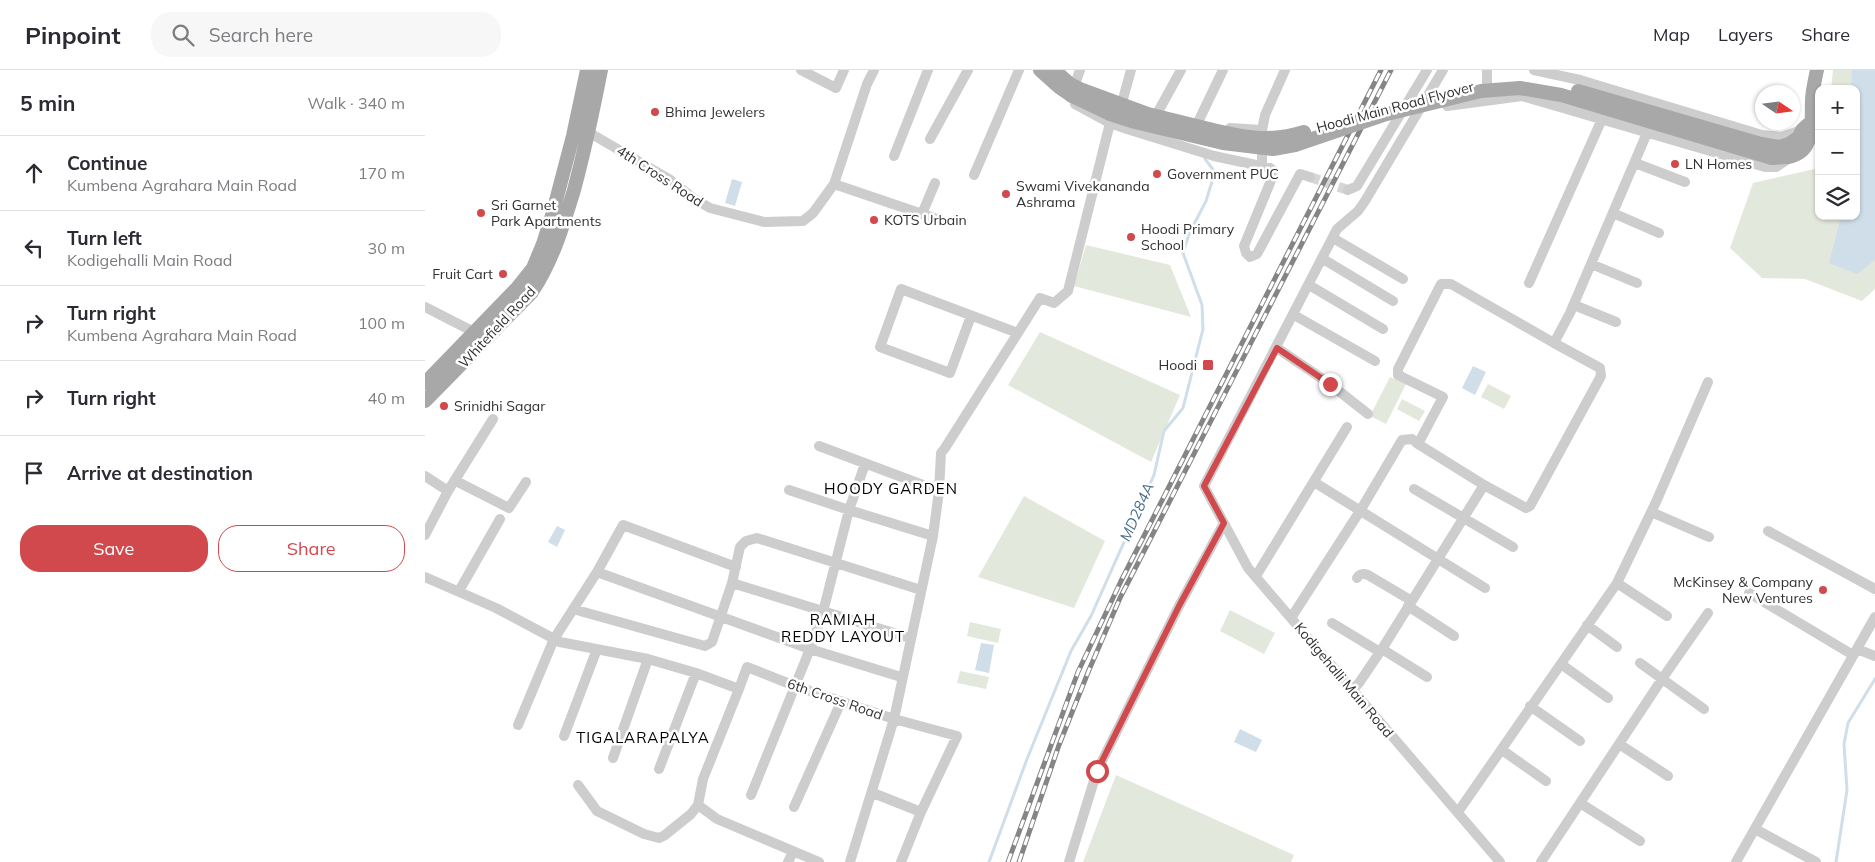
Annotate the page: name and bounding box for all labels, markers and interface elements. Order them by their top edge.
search box [151,12,501,57]
text: Pinpoint [25,20,121,50]
icon: search [169,21,197,49]
text: Search here [209,23,313,47]
text: Map [1653,23,1690,46]
text: Layers [1718,23,1773,46]
text: Share [1801,23,1850,46]
street label: Hoodi Main Road Flyover [1314,77,1477,137]
north arrow [1755,85,1800,130]
map controls [1815,85,1860,220]
button: + [1815,85,1860,130]
text: 5 min [20,90,75,116]
text: Walk · 340 m [307,93,405,113]
place label: Bhima Jewelers [665,103,765,121]
marker: Bhima Jewelers [649,106,661,118]
button: − [1815,130,1860,175]
street label: 4th Cross Road [613,141,707,211]
text: Continue [67,151,147,175]
place label: LN Homes [1685,155,1752,173]
marker: LN Homes [1669,158,1681,170]
icon: ahead [20,159,48,187]
text: 170 m [358,163,405,183]
place label: Government PUC [1167,165,1279,183]
marker: Government PUC [1151,168,1163,180]
text: Kumbena Agrahara Main Road [67,175,297,195]
button: layers [1815,175,1860,220]
place label: Swami Vivekananda Ashrama [1016,177,1150,211]
marker: Swami Vivekananda Ashrama [1000,188,1012,200]
place label: Sri Garnet Park Apartments [491,196,602,230]
marker: Sri Garnet Park Apartments [475,207,487,219]
place label: KOTS Urbain [884,211,967,229]
marker: KOTS Urbain [868,214,880,226]
place label: Hoodi Primary School [1141,220,1235,254]
text: Turn left [67,226,142,250]
marker: Hoodi Primary School [1125,231,1137,243]
icon: left [20,234,48,262]
text: 30 m [368,238,405,258]
text: Kodigehalli Main Road [67,250,232,270]
place label: Fruit Cart [432,265,493,283]
marker: Fruit Cart [497,268,509,280]
street label: Whitefield Road [455,283,539,371]
text: Turn right [67,301,156,325]
icon: right [20,309,48,337]
text: 100 m [358,313,405,333]
text: Kumbena Agrahara Main Road [67,325,297,345]
place label: Hoodi [1159,356,1197,374]
marker: Hoodi [1201,358,1215,372]
route end [1319,373,1342,396]
icon: right [20,384,48,412]
text: Turn right [67,386,156,410]
text: 40 m [368,388,405,408]
place label: Srinidhi Sagar [454,397,546,415]
marker: Srinidhi Sagar [438,400,450,412]
icon: arrive [20,459,48,487]
text: Arrive at destination [67,461,253,485]
district label: HOODY GARDEN [824,479,958,498]
water label: MD284A [1115,480,1158,544]
button: Save [20,525,208,572]
button: Share [218,525,405,572]
place label: McKinsey & Company New Ventures [1673,573,1814,607]
marker: McKinsey & Company New Ventures [1817,584,1829,596]
district label: RAMIAH REDDY LAYOUT [781,610,905,646]
street label: Kodigehalli Main Road [1291,619,1397,741]
street label: 6th Cross Road [785,674,885,724]
district label: TIGALARAPALYA [576,728,710,747]
route start [1086,760,1109,783]

